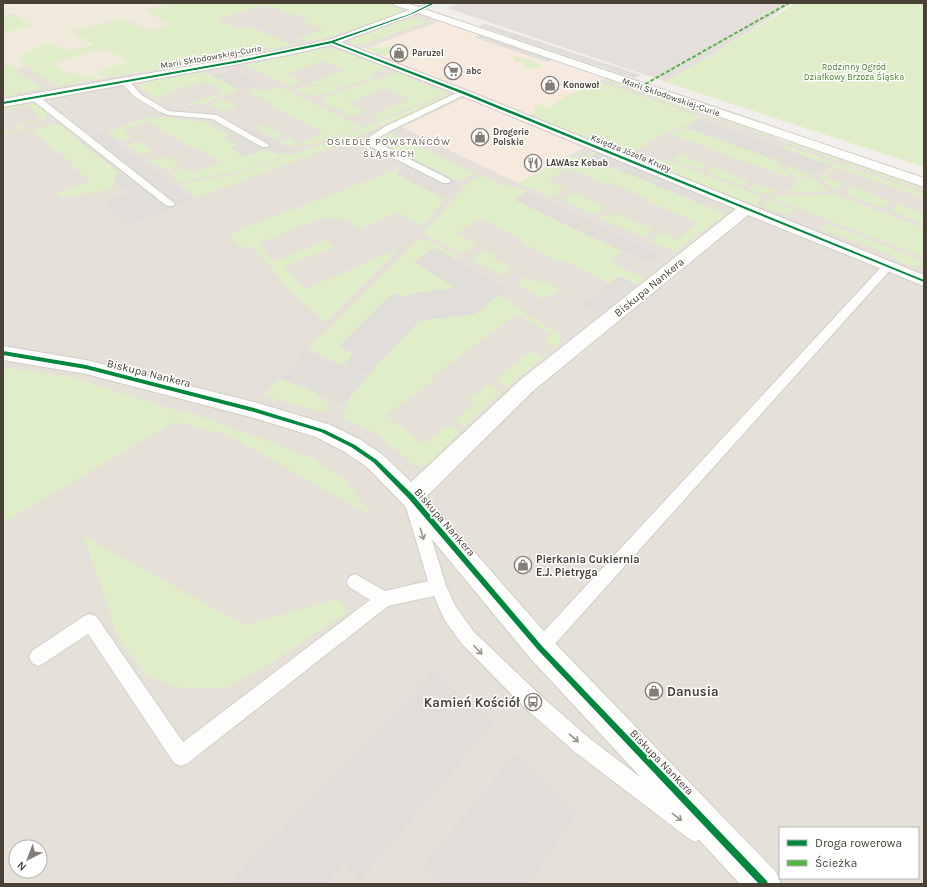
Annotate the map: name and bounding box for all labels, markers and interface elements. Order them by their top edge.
street label: Marii Skłodowskiej-Curie [160,43,263,71]
shop icon: Paruzel [389,43,409,63]
place label: Paruzel [412,48,444,58]
supermarket icon: abc [443,61,463,81]
park label: Rodzinny Ogród Działkowy Brzoza Śląska [804,62,904,82]
place label: abc [466,66,482,76]
shop icon: Konowoł [540,75,560,95]
street label: Marii Skłodowskiej-Curie [621,76,722,119]
place label: Konowoł [563,80,600,90]
shop icon: Drogerie Polskie [470,127,490,147]
place label: Drogerie Polskie [493,127,529,147]
street label: Księdza Józefa Krupy [590,132,673,174]
district label: OSIEDLE POWSTAŃCÓW ŚLĄSKICH [327,136,451,160]
restaurant icon: LAWAsz Kebab [523,153,543,173]
place label: LAWAsz Kebab [546,158,609,168]
street label: Biskupa Nankera [612,255,687,319]
street label: Biskupa Nankera [106,357,192,390]
street label: Biskupa Nankera [412,486,478,559]
one-way arrow [419,528,426,541]
place label: Pierkania Cukiernia E.J. Pietryga [536,553,640,579]
shop icon: Pierkania Cukiernia E.J. Pietryga [513,555,533,575]
one-way arrow [473,644,482,654]
shop icon: Danusia [644,681,664,701]
place label: Danusia [667,684,719,699]
bus stop icon: Kamień Kościół [523,692,543,712]
place label: Kamień Kościół [424,695,520,710]
street label: Biskupa Nankera [627,727,696,798]
one-way arrow [568,733,578,742]
one-way arrow [671,813,682,821]
legend [779,827,919,879]
text: Droga rowerowa [815,836,902,850]
north arrow [8,839,48,879]
text: Ścieżka [815,855,857,870]
text: N [14,859,29,874]

